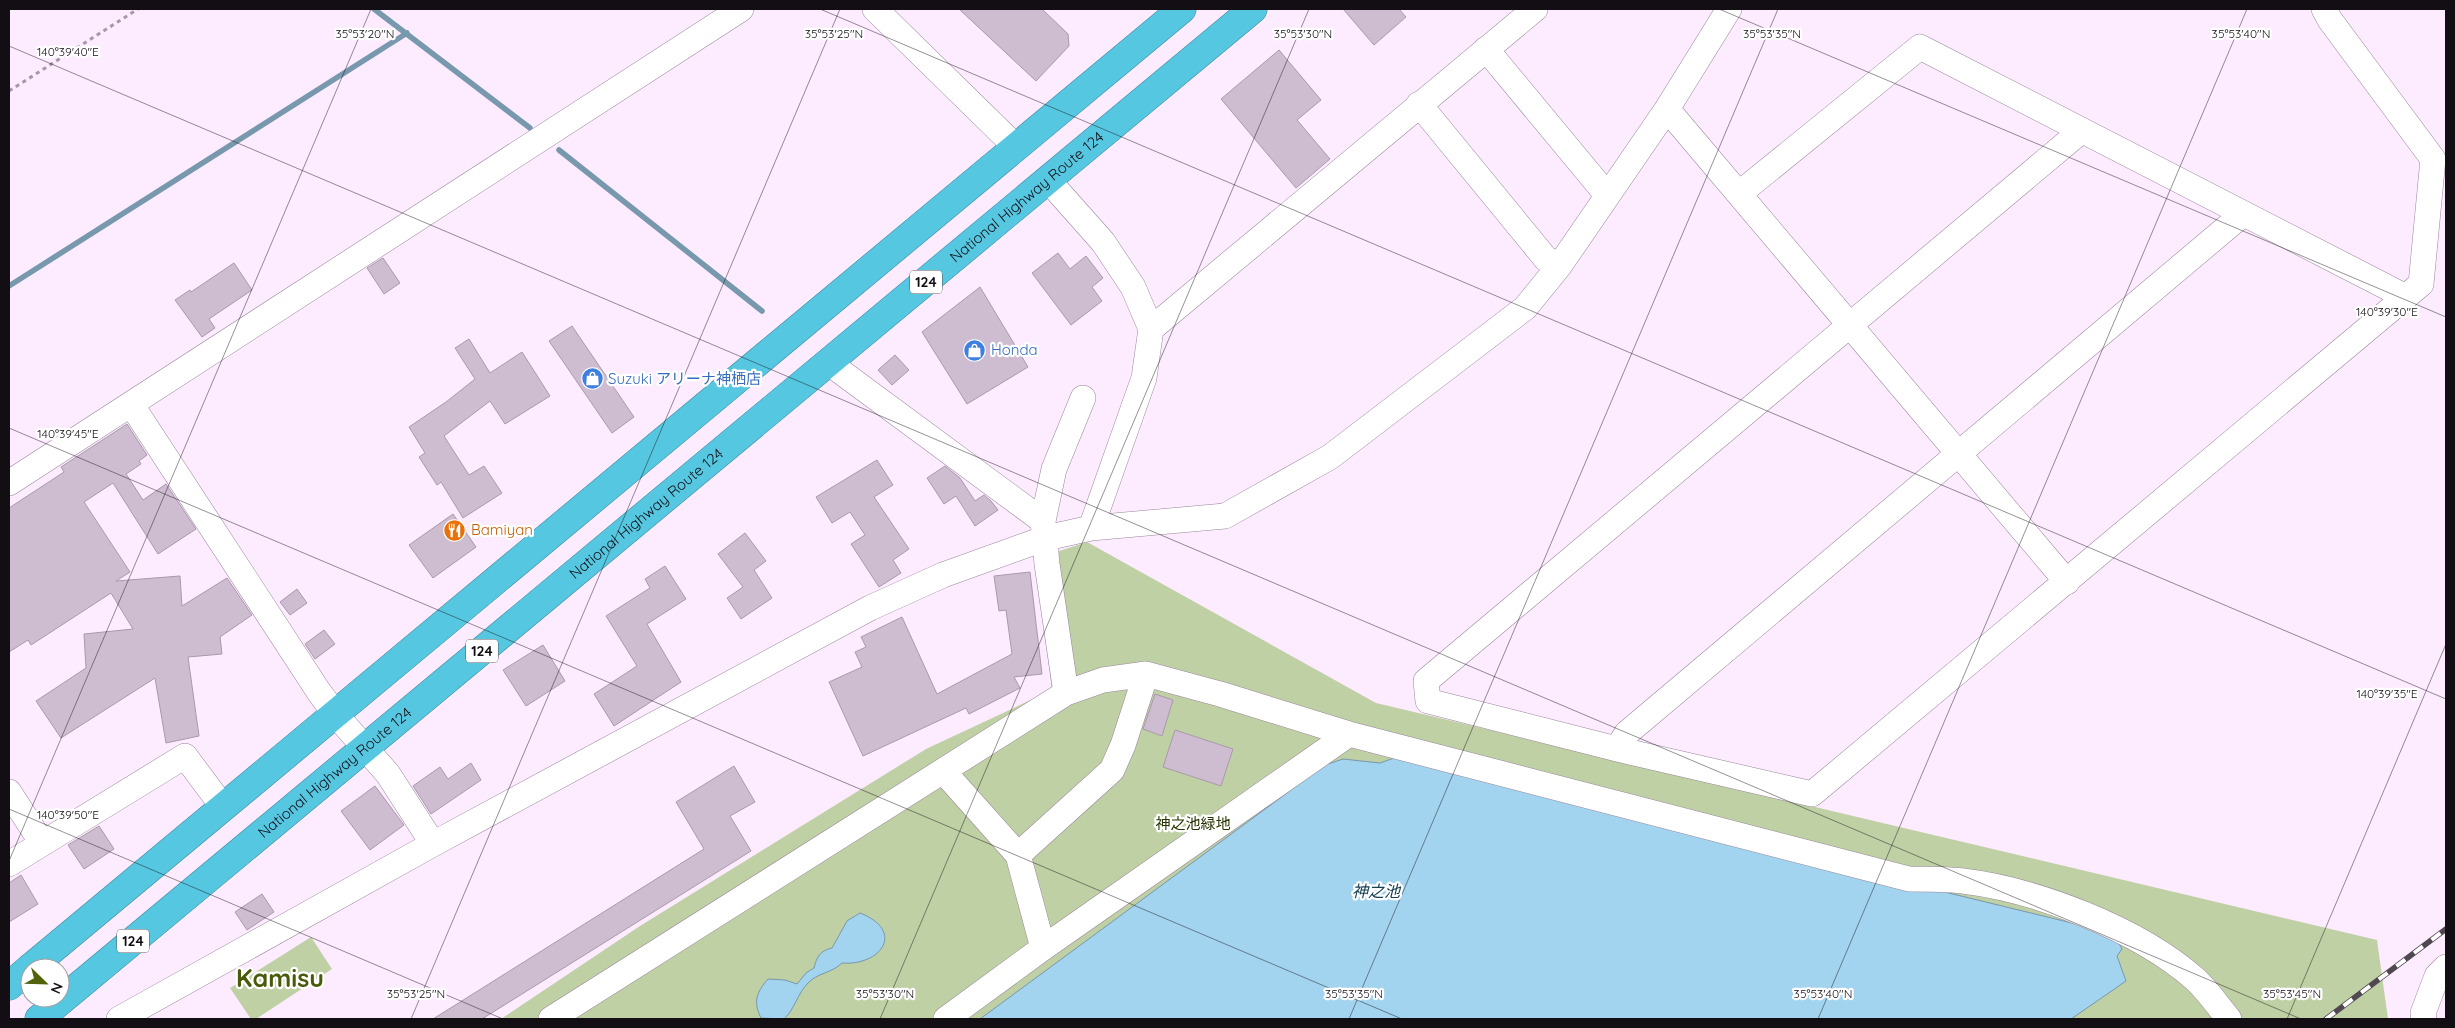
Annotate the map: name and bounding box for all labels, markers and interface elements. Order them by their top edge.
text: 35°53'20"N [335,26,395,41]
text: 35°53'25"N [805,26,863,41]
text: 35°53'30"N [1274,26,1332,41]
text: 35°53'35"N [1743,26,1801,41]
text: 35°53'40"N [2212,26,2270,41]
text: 140°39'40"E [37,44,99,59]
street label: National Highway Route 124 [946,127,1107,266]
road number: 124 [910,270,942,294]
text: 140°39'30"E [2356,304,2418,319]
shop icon: Honda [963,338,987,362]
place label: Honda [991,340,1038,359]
shop icon: Suzuki アリーナ神栖店 [580,367,604,391]
place label: Suzuki アリーナ神栖店 [608,369,761,388]
text: 140°39'45"E [37,426,99,441]
street label: National Highway Route 124 [565,444,727,583]
restaurant icon: Bamiyan [443,518,467,542]
place label: Bamiyan [471,520,533,539]
road number: 124 [466,640,498,662]
text: 140°39'35"E [2356,686,2418,701]
street label: National Highway Route 124 [254,703,416,842]
text: 140°39'50"E [37,807,99,822]
park label: 神之池緑地 [1155,814,1231,833]
water label: 神之池 [1352,881,1402,901]
road number: 124 [117,929,149,952]
north arrow [20,958,70,1008]
district label: Kamisu [236,962,324,993]
text: N [47,980,67,996]
text: 35°53'25"N [387,986,445,1001]
text: 35°53'30"N [856,986,914,1001]
text: 35°53'35"N [1325,986,1383,1001]
text: 35°53'40"N [1794,986,1852,1001]
text: 35°53'45"N [2263,986,2321,1001]

